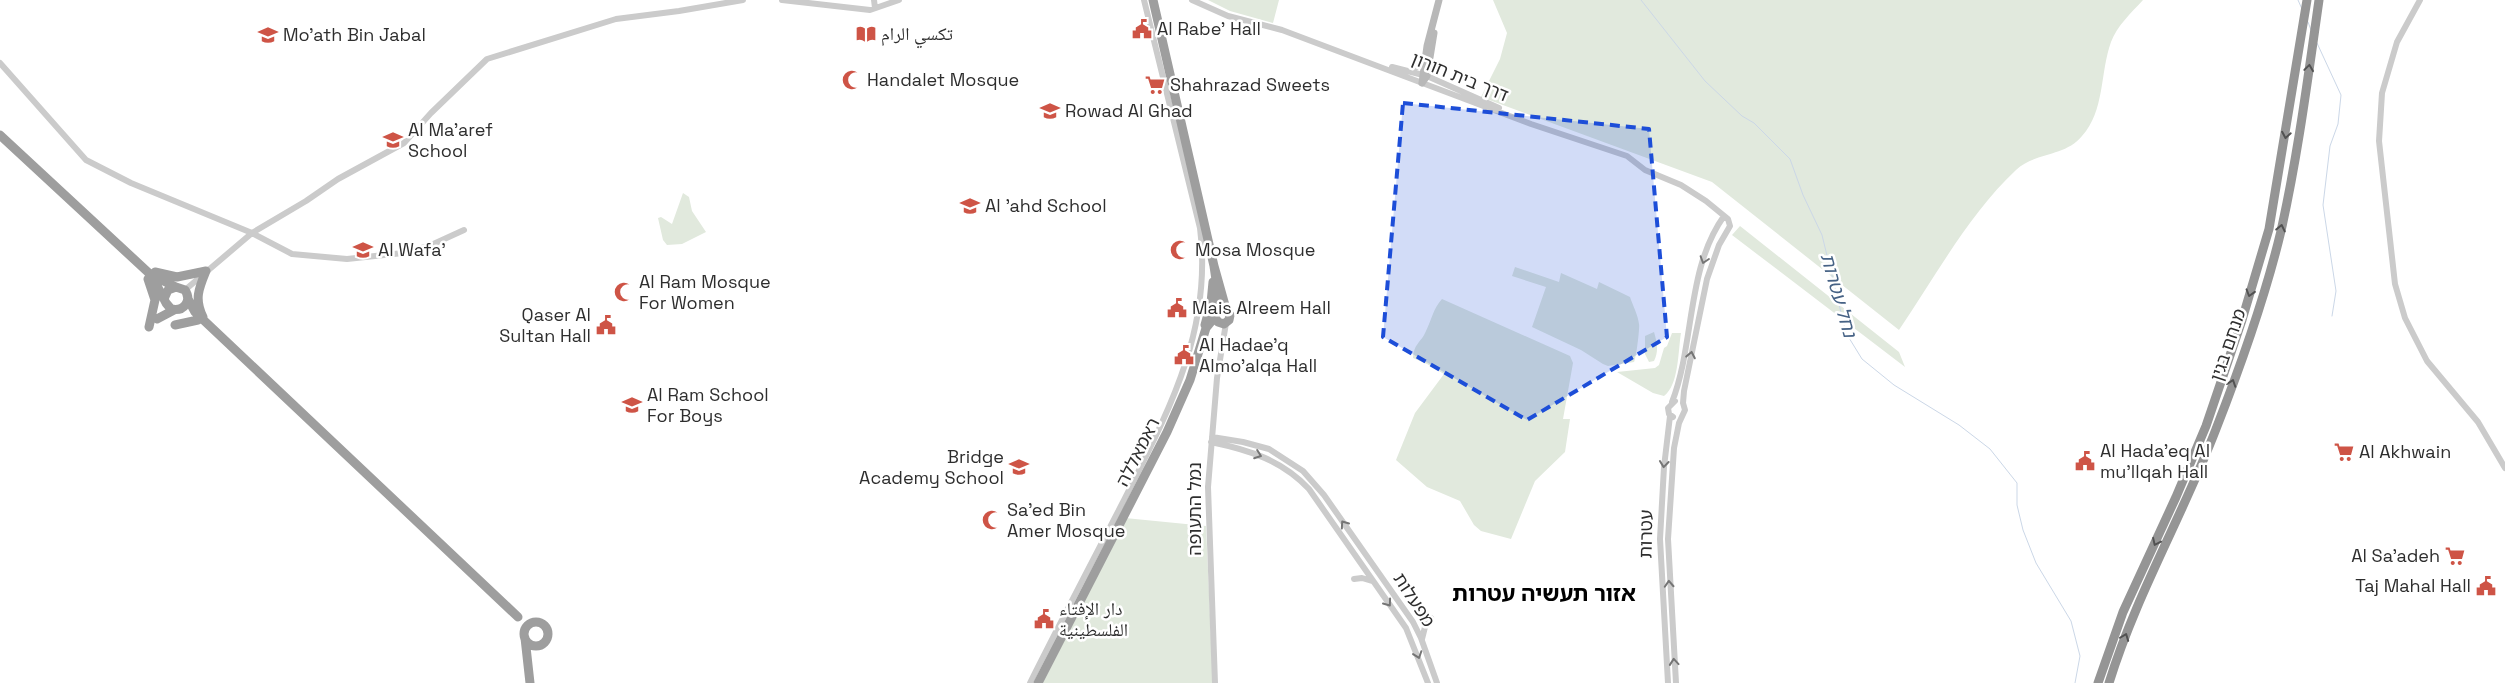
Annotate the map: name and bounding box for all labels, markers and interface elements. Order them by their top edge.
place label: Al Rabe' Hall [1157,17,1261,40]
public building icon: Al Rabe' Hall [1131,18,1153,40]
place label: تكسي الرام [881,22,953,49]
place label: Mo'ath Bin Jabal [283,23,426,46]
library icon: تكسي الرام [855,23,877,45]
school or university icon: Mo'ath Bin Jabal [257,24,279,46]
street label: דרך בית חורון [1408,47,1512,107]
one-way arrow [2304,64,2314,72]
place label: Handalet Mosque [867,68,1019,91]
mosque icon: Handalet Mosque [841,69,863,91]
place label: Shahrazad Sweets [1170,73,1330,96]
supermarket icon: Shahrazad Sweets [1144,74,1166,96]
place label: Rowad Al Ghad [1065,99,1193,122]
school or university icon: Rowad Al Ghad [1039,100,1061,122]
place label: Al Ma'aref School [408,118,493,162]
school or university icon: Al Ma'aref School [382,129,404,151]
one-way arrow [2281,130,2291,139]
place label: Al 'ahd School [985,194,1107,217]
school or university icon: Al 'ahd School [959,195,981,217]
one-way arrow [2275,223,2286,232]
place label: Al Wafa' [378,238,446,261]
place label: Mosa Mosque [1195,238,1316,261]
school or university icon: Al Wafa' [352,239,374,261]
mosque icon: Mosa Mosque [1169,239,1191,261]
water label: נחל עטרות [1815,250,1863,342]
one-way arrow [1700,256,1710,264]
place label: Al Ram Mosque For Women [639,270,771,314]
mosque icon: Al Ram Mosque For Women [613,281,635,303]
one-way arrow [2245,288,2255,296]
place label: Mais Alreem Hall [1192,296,1331,319]
public building icon: Mais Alreem Hall [1166,297,1188,319]
place label: Qaser Al Sultan Hall [499,303,591,347]
street label: מנחם בגין [2204,305,2251,384]
public building icon: Qaser Al Sultan Hall [595,314,617,336]
place label: Al Hadae'q Almo'alqa Hall [1199,333,1317,377]
public building icon: Al Hadae'q Almo'alqa Hall [1173,344,1195,366]
one-way arrow [1685,351,1696,360]
one-way arrow [2226,379,2236,388]
place label: Al Ram School For Boys [647,383,769,427]
school or university icon: Al Ram School For Boys [621,394,643,416]
street label: ראמאללה [1111,414,1165,490]
place label: Al Hada'eq Al mu'llqah Hall [2100,439,2210,483]
place label: Al Akhwain [2359,440,2451,463]
supermarket icon: Al Akhwain [2333,441,2355,463]
place label: Bridge Academy School [859,445,1004,489]
one-way arrow [1253,449,1262,459]
public building icon: Al Hada'eq Al mu'llqah Hall [2074,450,2096,472]
school or university icon: Bridge Academy School [1008,456,1030,478]
one-way arrow [1659,461,1670,469]
street label: נמל התעופה [1183,462,1206,556]
place label: Sa'ed Bin Amer Mosque [1007,498,1125,542]
mosque icon: Sa'ed Bin Amer Mosque [981,509,1003,531]
street label: עטרות [1634,509,1657,559]
one-way arrow [1340,520,1350,529]
one-way arrow [2152,537,2162,546]
place label: Al Sa'adeh [2351,544,2440,567]
supermarket icon: Al Sa'adeh [2444,545,2466,567]
street label: מפעלות [1388,568,1440,631]
place label: Taj Mahal Hall [2355,574,2471,597]
public building icon: Taj Mahal Hall [2475,575,2497,597]
district label: אזור תעשיה עטרות [1452,579,1636,607]
one-way arrow [1663,580,1674,588]
place label: دار الإفتاء الفلسطينية [1059,597,1128,641]
one-way arrow [1382,597,1391,607]
public building icon: دار الإفتاء الفلسطينية [1033,608,1055,630]
one-way arrow [2118,633,2129,642]
one-way arrow [1412,650,1422,659]
one-way arrow [1668,658,1679,666]

